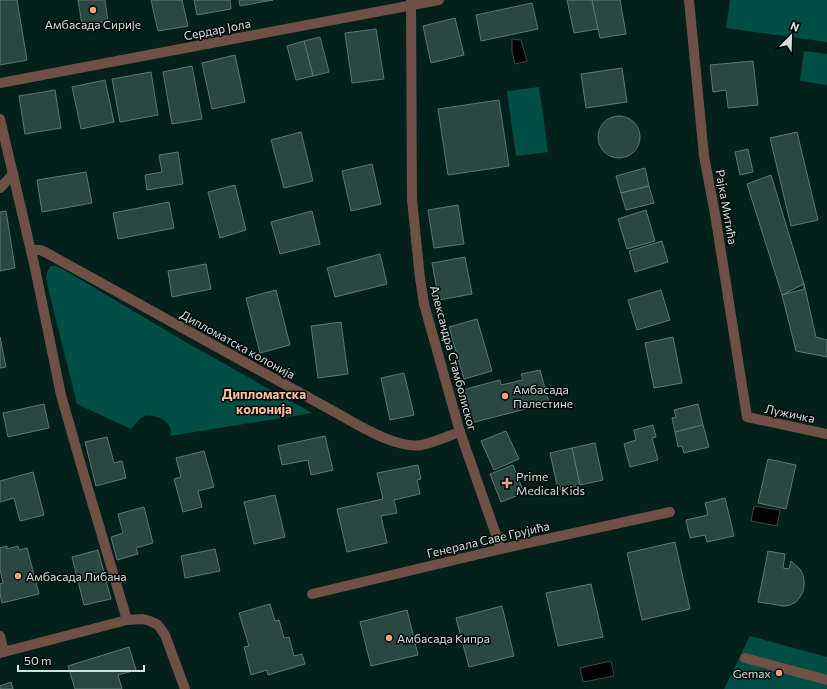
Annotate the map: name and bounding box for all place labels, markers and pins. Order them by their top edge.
marker: Амбасада Сирије [88,5,98,15]
place label: Амбасада Сирије [45,17,141,31]
place label: Амбасада Палестине [513,382,573,410]
marker: Амбасада Палестине [500,391,510,401]
place label: Prime Medical Kids [516,469,585,497]
marker: Prime Medical Kids [501,477,513,489]
place label: Амбасада Либана [26,569,126,583]
marker: Амбасада Либана [13,571,23,581]
place label: Амбасада Кипра [397,631,490,645]
marker: Амбасада Кипра [384,633,394,643]
place label: Gemax [733,666,772,680]
marker: Gemax [774,668,784,678]

